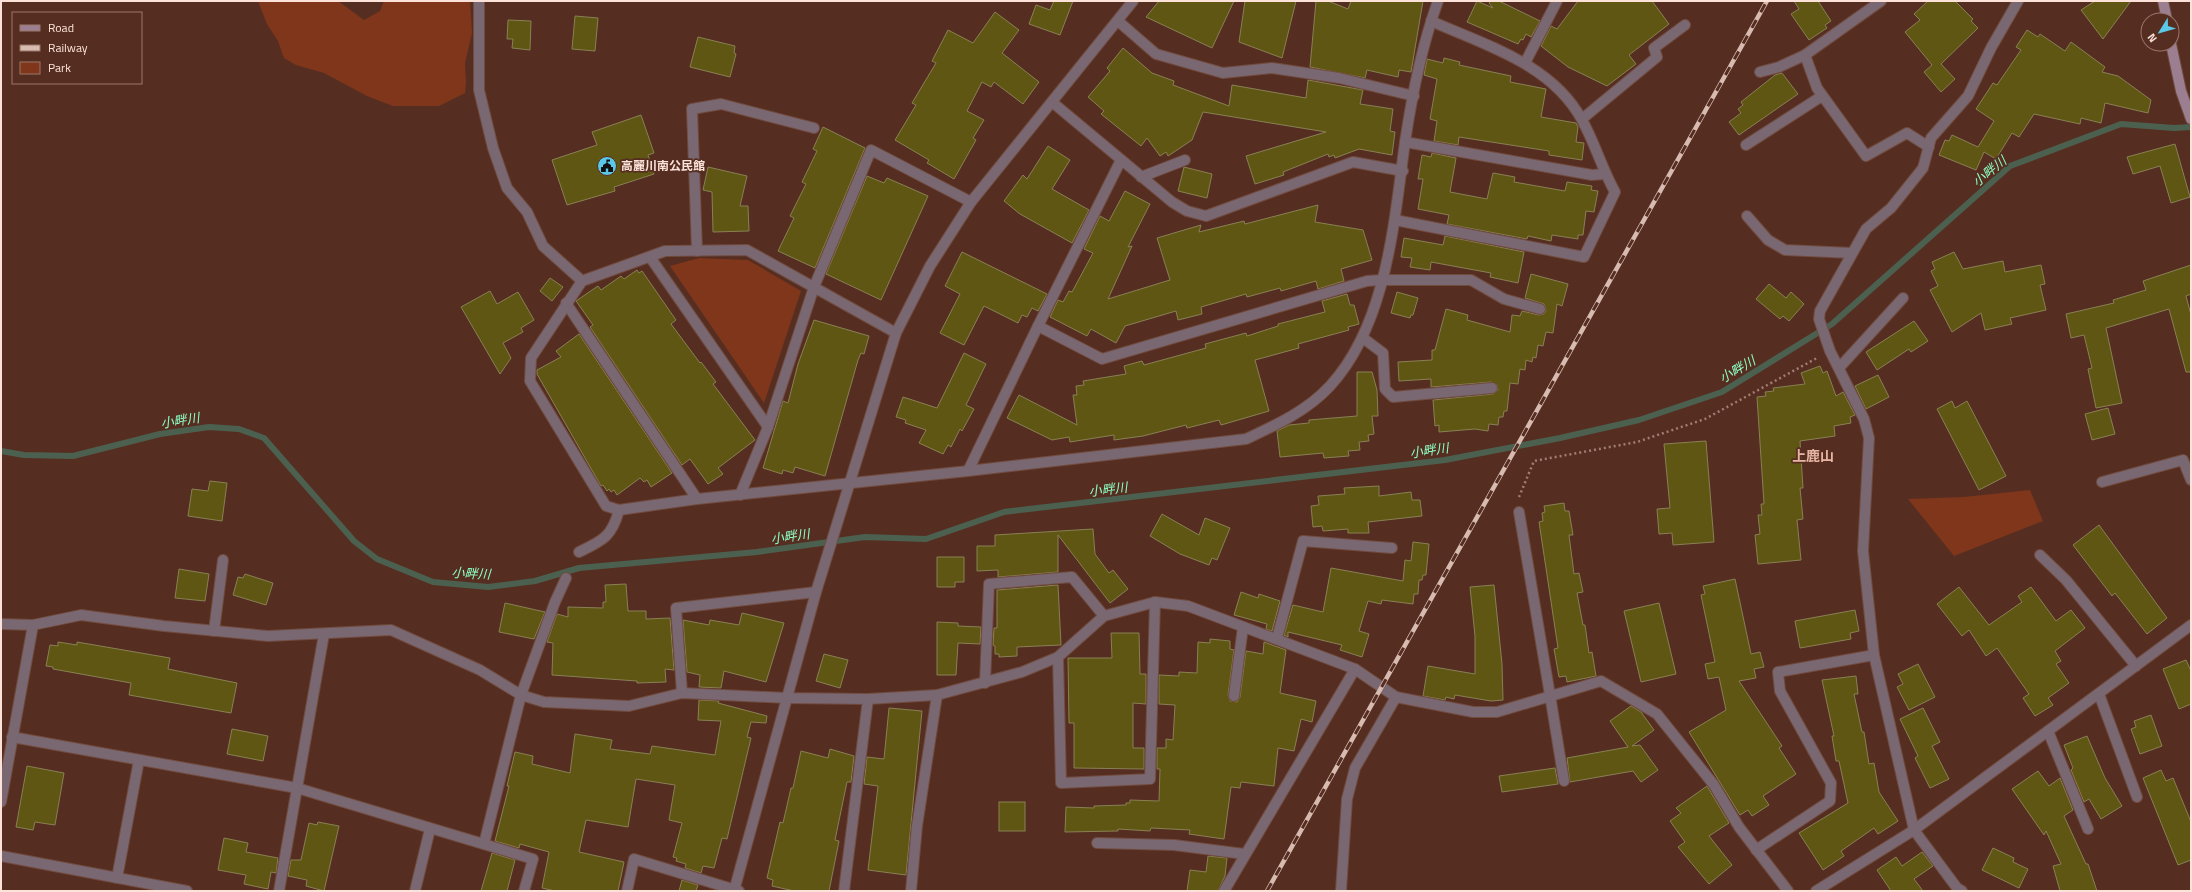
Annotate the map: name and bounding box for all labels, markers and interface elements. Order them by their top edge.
legend [12,12,142,84]
north arrow [2140,12,2180,52]
text: Road [48,18,74,37]
text: N [2143,30,2161,46]
text: Railway [48,38,88,57]
text: Park [48,58,71,77]
water label: 小畔川 [1968,150,2012,191]
public building icon: 高麗川南公民館 [596,155,618,177]
place label: 高麗川南公民館 [621,156,705,175]
water label: 小畔川 [1715,349,1761,388]
water label: 小畔川 [159,407,203,433]
water label: 小畔川 [1408,437,1452,463]
district label: 上鹿山 [1792,445,1834,466]
water label: 小畔川 [1087,476,1131,501]
water label: 小畔川 [769,523,813,549]
water label: 小畔川 [451,562,493,584]

